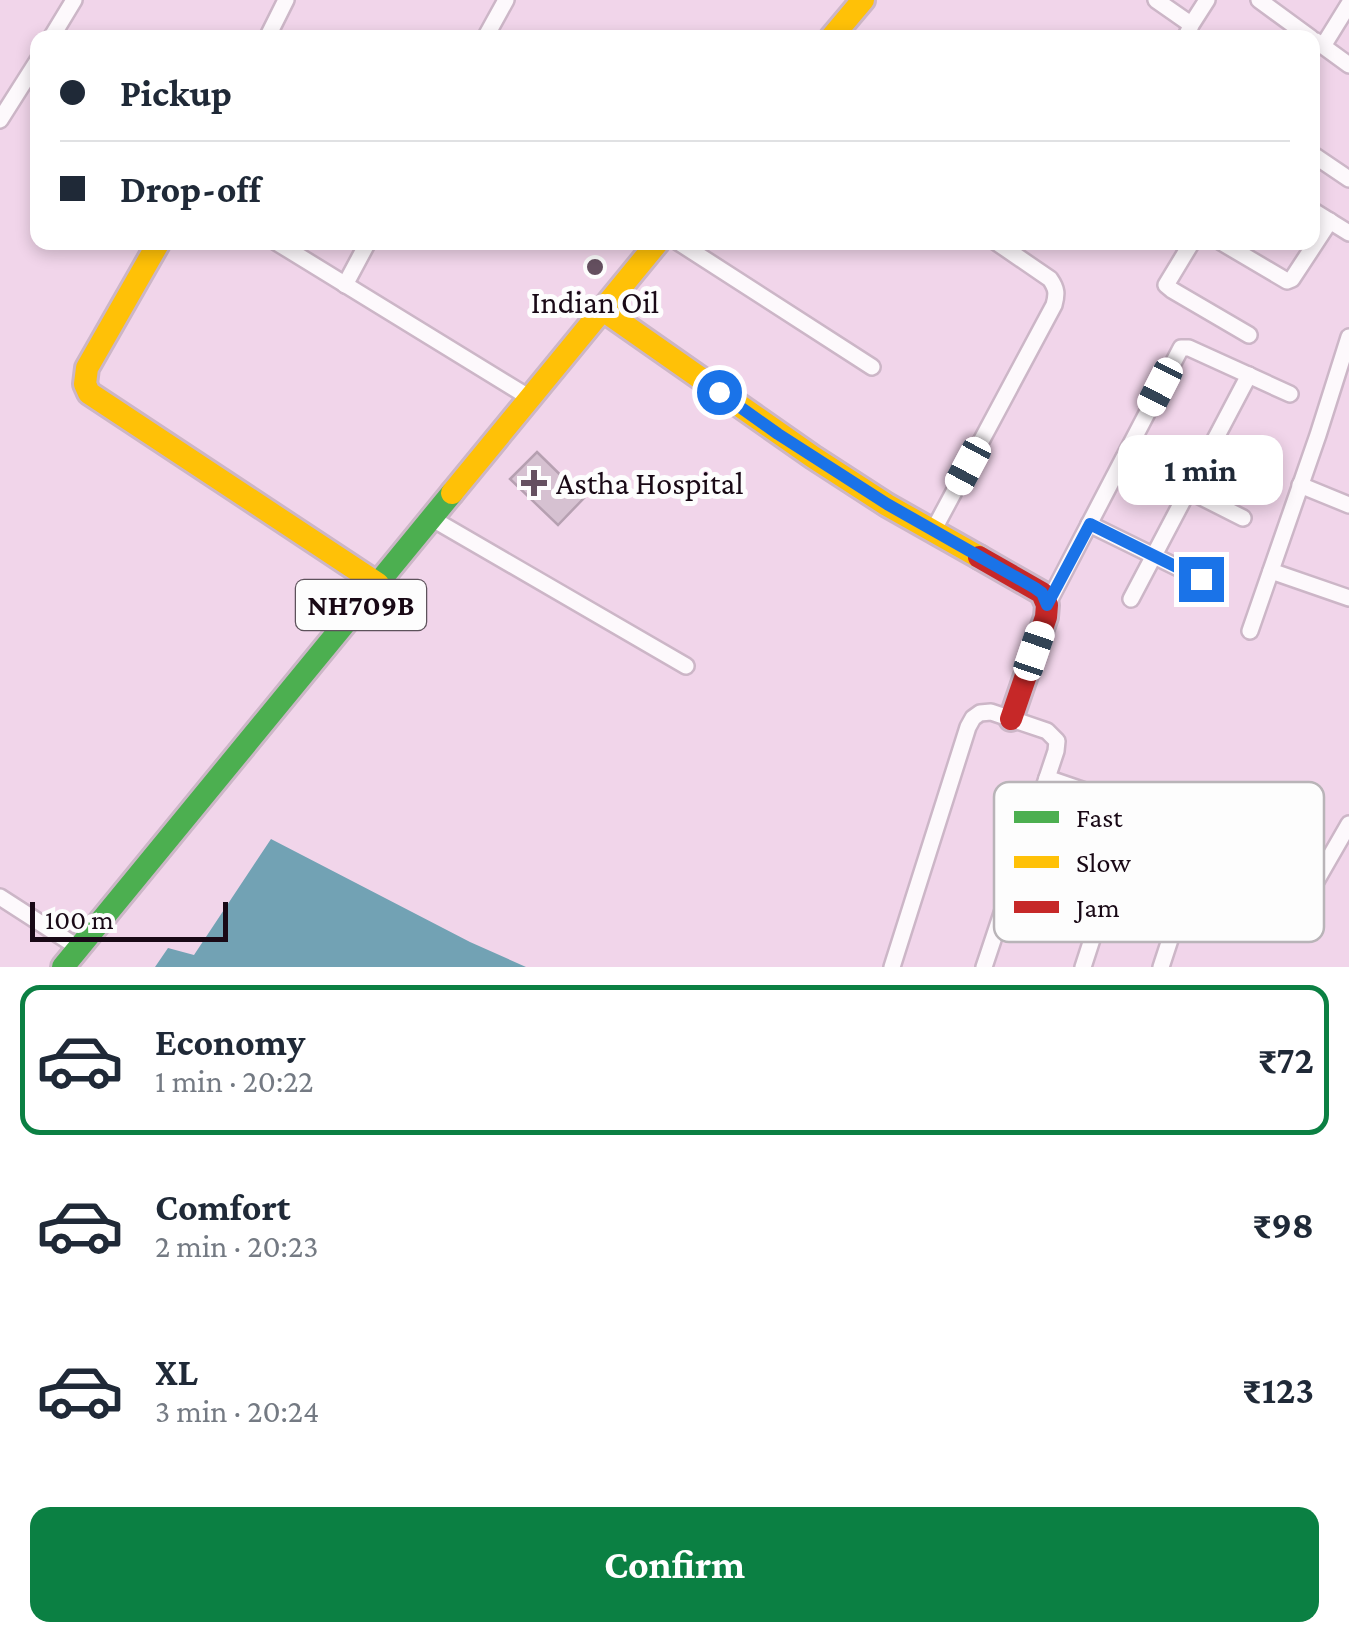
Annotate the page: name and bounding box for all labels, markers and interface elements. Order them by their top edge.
text: Pickup [120,72,232,114]
text: Drop-off [120,168,261,210]
marker: Indian Oil [584,256,606,278]
place label: Indian Oil [531,284,659,320]
car [1133,353,1187,421]
route start [697,370,742,415]
car [941,432,995,500]
callout: 1 min [1118,434,1284,504]
text: 1 min [1164,452,1237,488]
place label: Astha Hospital [556,465,744,501]
marker: Astha Hospital [521,470,547,496]
route end [1179,557,1224,602]
road number: NH709B [296,580,426,630]
car [1010,618,1058,684]
legend [994,782,1324,942]
text: Fast [1076,802,1123,833]
text: Slow [1076,847,1131,878]
text: Jam [1073,892,1120,923]
scale bar [30,897,228,941]
text: 100 m [45,904,114,935]
icon: car [35,1015,125,1105]
text: Economy [155,1021,305,1063]
text: ₹72 [1258,1039,1314,1081]
text: 1 min · 20:22 [155,1063,314,1099]
icon: car [35,1180,125,1270]
text: Comfort [155,1186,291,1228]
text: ₹98 [1252,1204,1314,1246]
text: 2 min · 20:23 [155,1228,318,1264]
icon: car [35,1345,125,1435]
text: XL [155,1351,198,1393]
text: ₹123 [1242,1369,1314,1411]
text: 3 min · 20:24 [155,1393,319,1429]
button: Confirm [30,1507,1319,1622]

